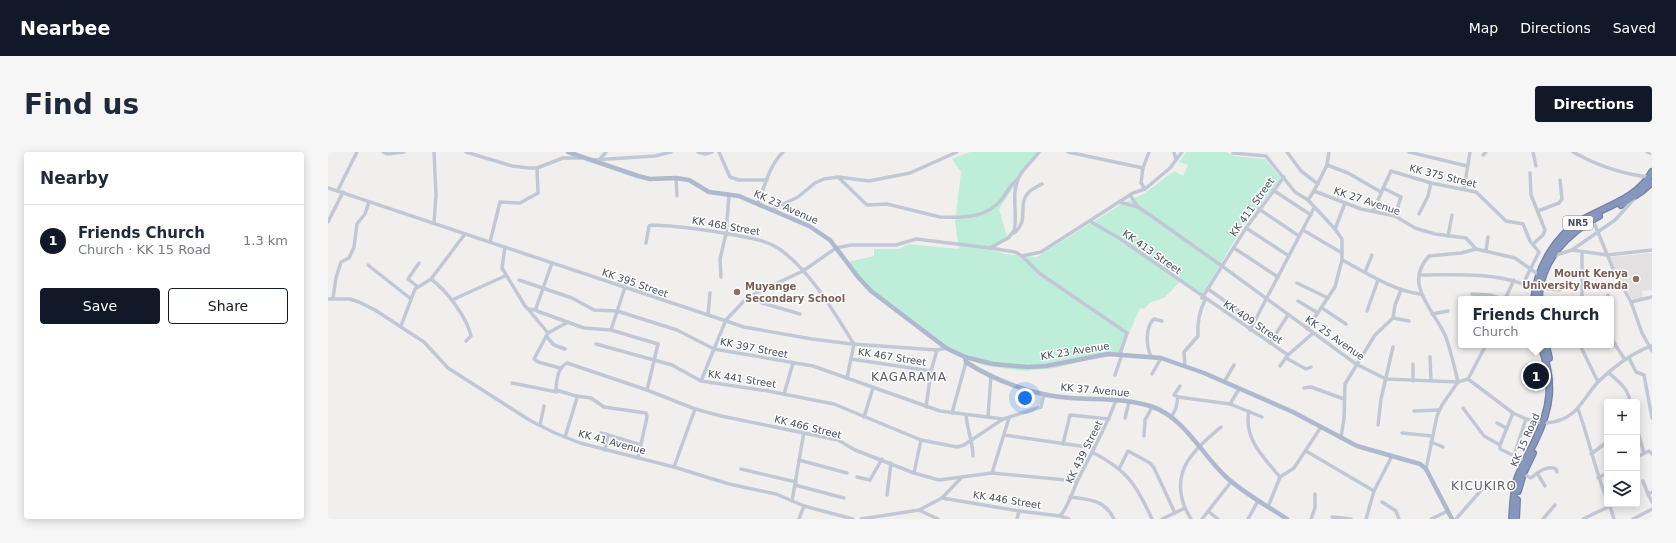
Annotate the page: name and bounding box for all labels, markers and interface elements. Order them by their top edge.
text: Nearbee [20,17,110,39]
text: Map [1469,20,1498,36]
text: Directions [1520,20,1591,36]
text: Saved [1613,20,1656,36]
button: Directions [1535,86,1652,122]
text: Find us [24,88,139,121]
street label: KK 375 Street [1408,162,1478,190]
text: Nearby [40,168,109,188]
street label: KK 411 Street [1228,176,1276,238]
street label: KK 27 Avenue [1332,185,1402,217]
street label: KK 23 Avenue [752,188,820,226]
street label: KK 468 Street [691,215,761,237]
road number: NR5 [1563,216,1593,230]
text: Friends Church [78,224,205,242]
street label: KK 413 Street [1121,228,1183,276]
text: 1 [48,233,58,248]
text: 1.3 km [243,233,288,248]
text: Church · KK 15 Road [78,242,211,257]
street label: KK 395 Street [601,267,669,299]
place label: Mount Kenya University Rwanda [1522,268,1628,291]
marker: Mount Kenya University Rwanda [1631,274,1641,284]
place label: Muyange Secondary School [745,281,845,304]
marker: Muyange Secondary School [732,287,742,297]
button: Save [40,288,160,324]
button: Share [168,288,288,324]
popup [1458,296,1614,348]
street label: KK 409 Street [1221,298,1285,346]
text: Friends Church [1473,306,1599,324]
street label: KK 25 Avenue [1303,314,1367,362]
text: Church [1473,324,1519,339]
street label: KK 397 Street [719,336,789,360]
street label: KK 23 Avenue [1040,340,1110,362]
street label: KK 467 Street [857,346,927,368]
pin: 1 [1523,361,1549,391]
street label: KK 441 Street [707,368,777,390]
district label: KAGARAMA [871,370,947,384]
street label: KK 37 Avenue [1060,381,1130,399]
your location [1015,388,1035,408]
map controls [1604,399,1640,507]
button: + [1604,399,1640,435]
street label: KK 15 Road [1508,412,1542,468]
street label: KK 466 Street [773,413,843,441]
street label: KK 439 Street [1063,419,1105,485]
street label: KK 41 Avenue [577,428,647,456]
button: − [1604,435,1640,471]
button: layers [1604,471,1640,507]
district label: KICUKIRO [1451,479,1517,493]
street label: KK 446 Street [972,489,1042,511]

